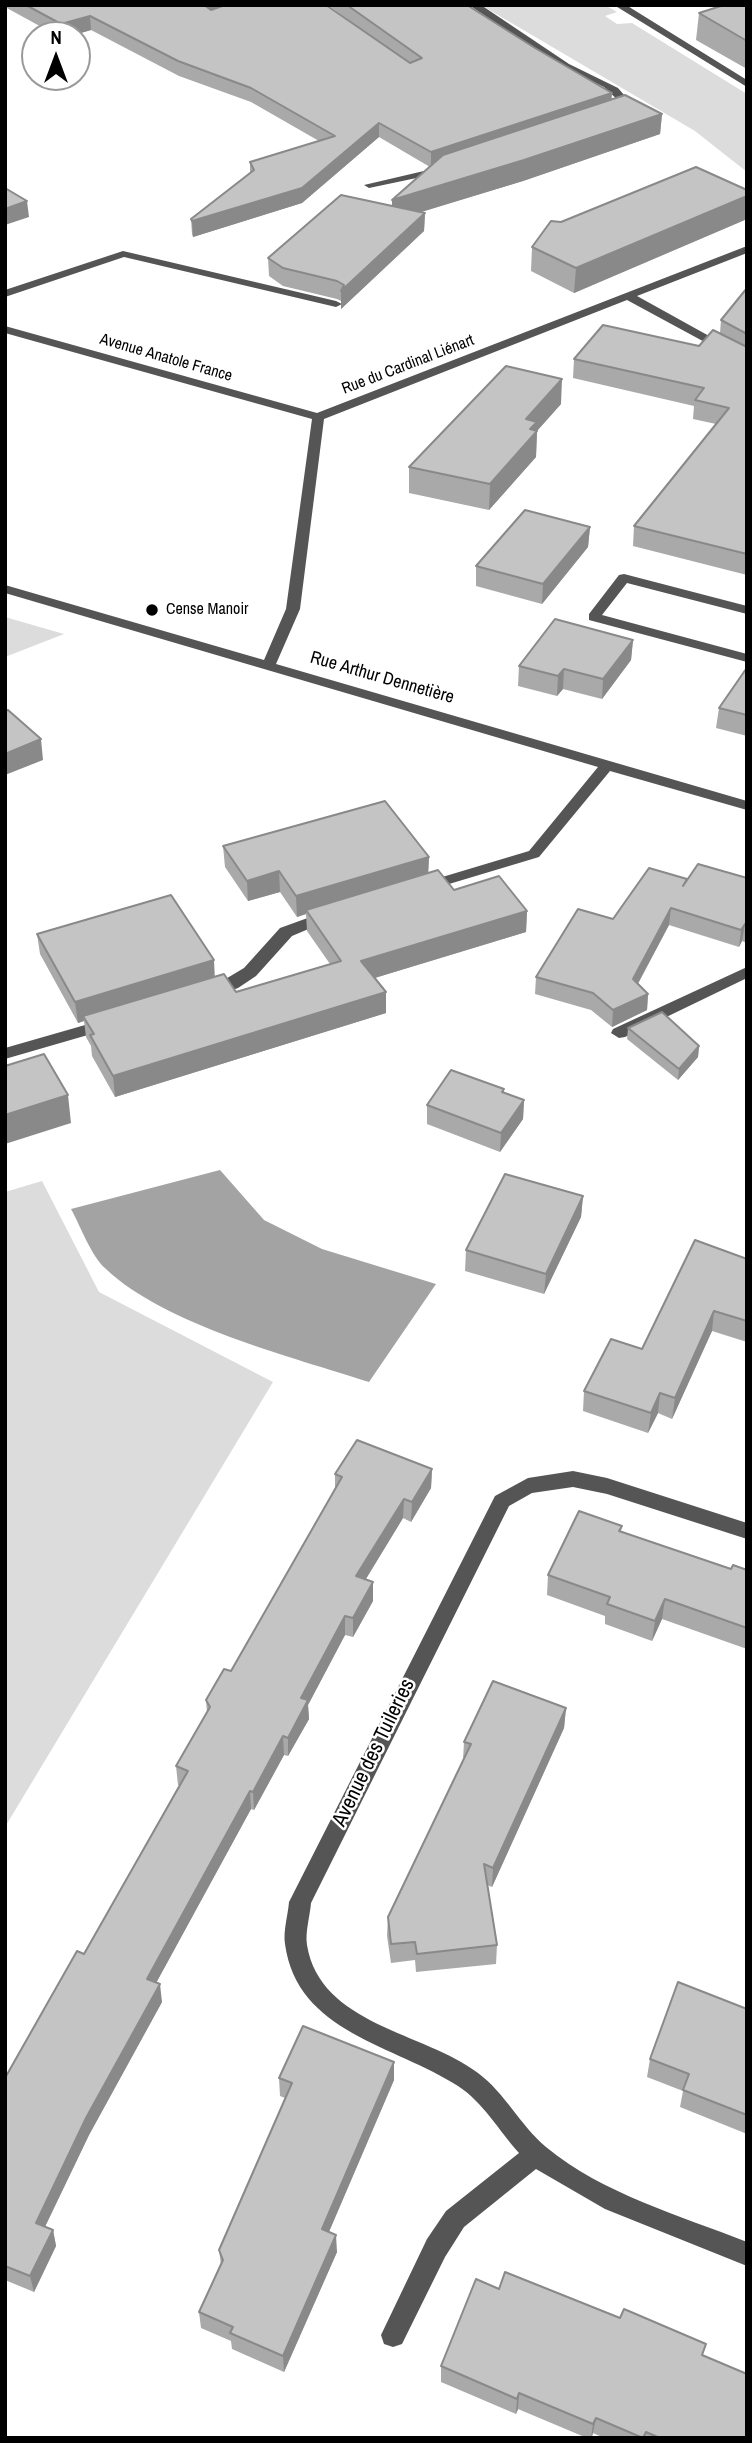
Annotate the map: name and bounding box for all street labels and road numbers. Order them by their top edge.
street label: Avenue Anatole France [98,330,234,386]
street label: Rue du Cardinal Liénart [339,331,477,399]
street label: Rue Arthur Dennetière [308,647,456,709]
street label: Avenue des Tuileries [327,1675,421,1831]

